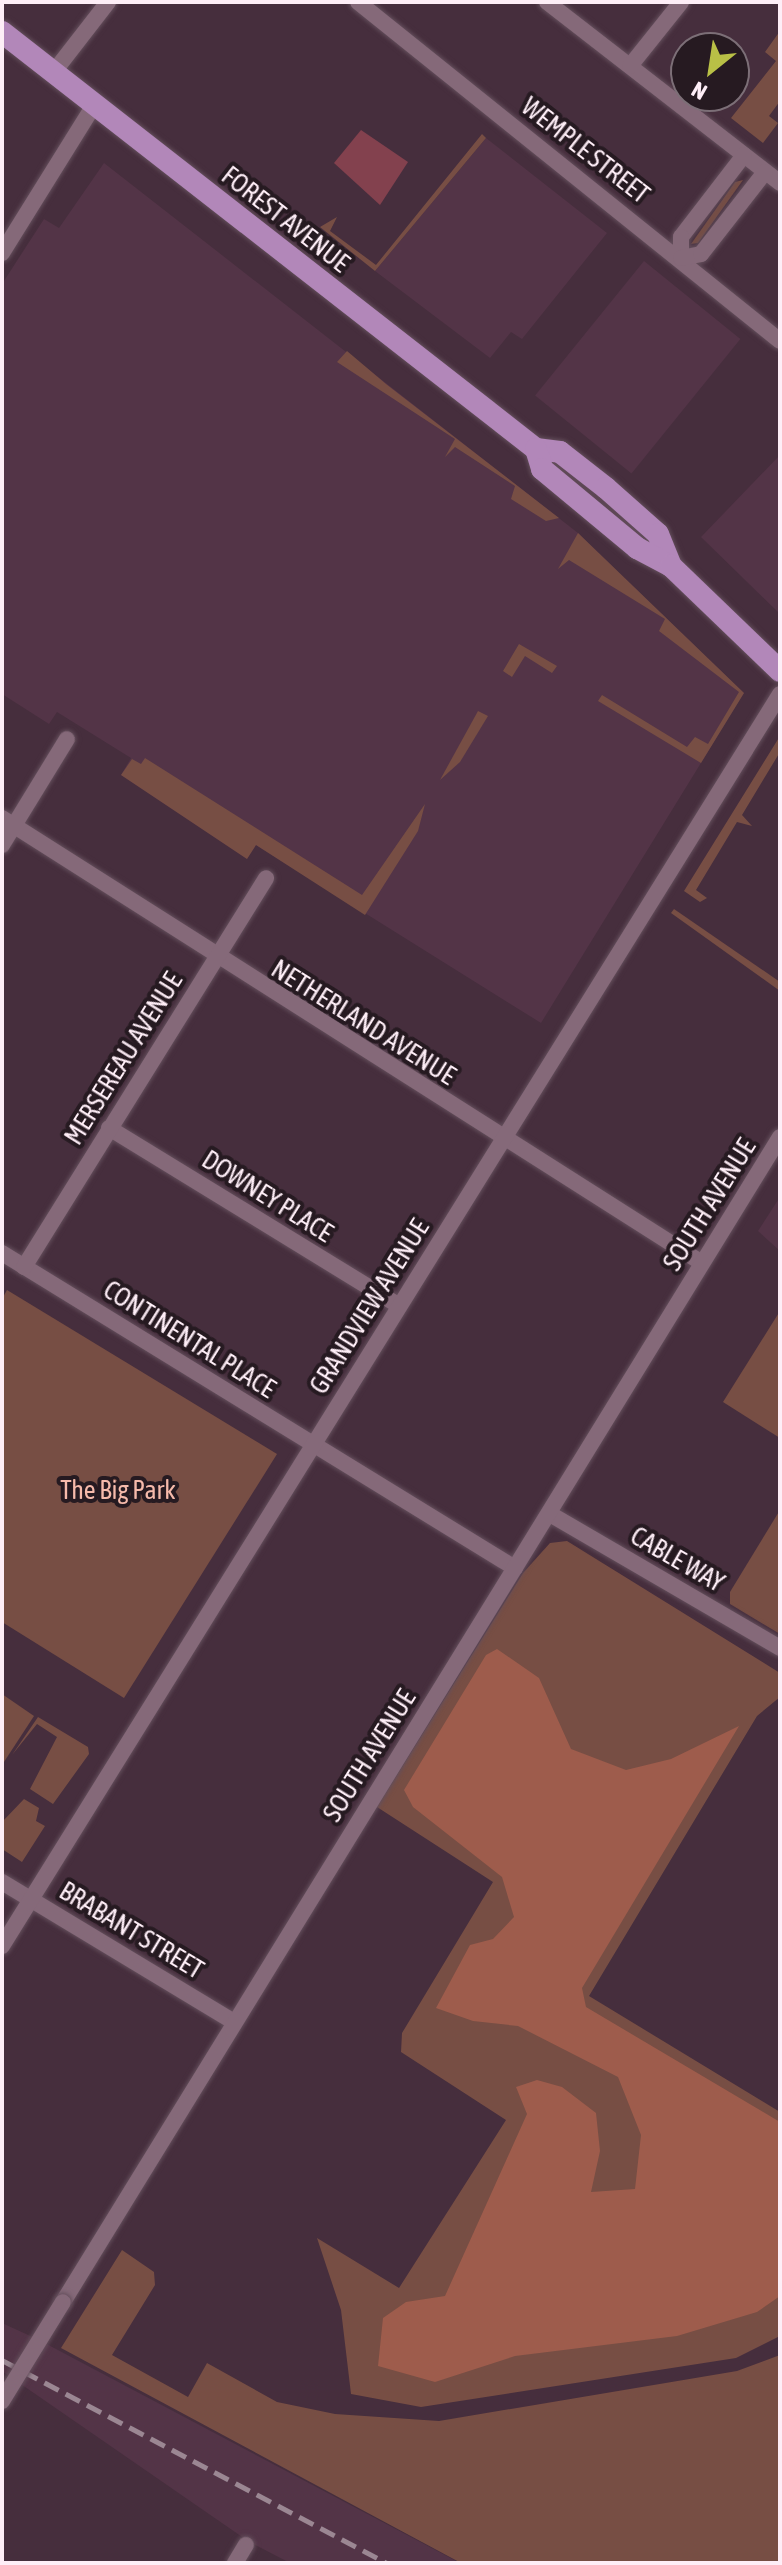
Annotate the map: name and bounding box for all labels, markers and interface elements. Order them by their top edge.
north arrow [670,32,750,112]
text: N [687,77,711,106]
street label: WEMPLE STREET [515,91,655,211]
street label: FOREST AVENUE [215,160,355,280]
street label: NETHERLAND AVENUE [265,954,461,1092]
street label: MERSEREAU AVENUE [59,967,189,1151]
street label: SOUTH AVENUE [657,1133,763,1277]
street label: DOWNEY PLACE [196,1145,338,1249]
street label: GRANDVIEW AVENUE [304,1214,436,1400]
street label: CONTINENTAL PLACE [97,1275,281,1405]
park label: The Big Park [60,1475,176,1507]
street label: CABLE WAY [625,1521,729,1599]
street label: SOUTH AVENUE [317,1684,423,1828]
street label: BRABANT STREET [53,1876,209,1986]

